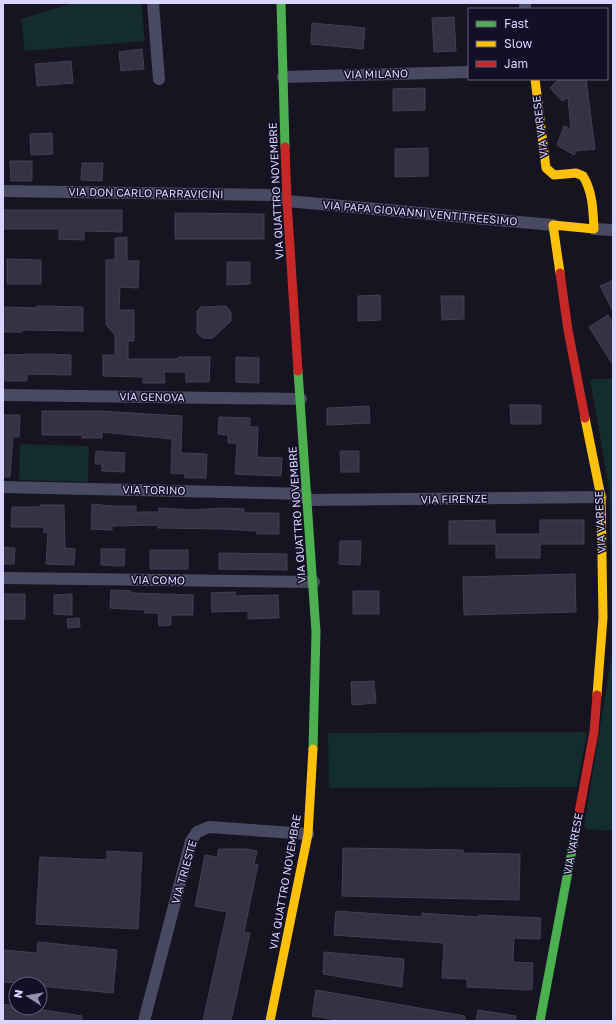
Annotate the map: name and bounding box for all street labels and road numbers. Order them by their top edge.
street label: VIA MILANO [344,66,408,81]
street label: VIA VARESE [529,95,550,159]
street label: VIA QUATTRO NOVEMBRE [265,122,286,260]
street label: VIA DON CARLO PARRAVICINI [68,185,224,200]
street label: VIA PAPA GIOVANNI VENTITREESIMO [322,198,518,227]
street label: VIA GENOVA [119,389,185,404]
street label: VIA QUATTRO NOVEMBRE [285,446,308,584]
street label: VIA TORINO [122,482,186,497]
street label: VIA VARESE [591,490,608,554]
street label: VIA FIRENZE [420,491,488,506]
street label: VIA COMO [131,573,185,586]
street label: VIA VARESE [560,812,585,876]
street label: VIA QUATTRO NOVEMBRE [266,813,303,951]
street label: VIA TRIESTE [168,838,199,905]

